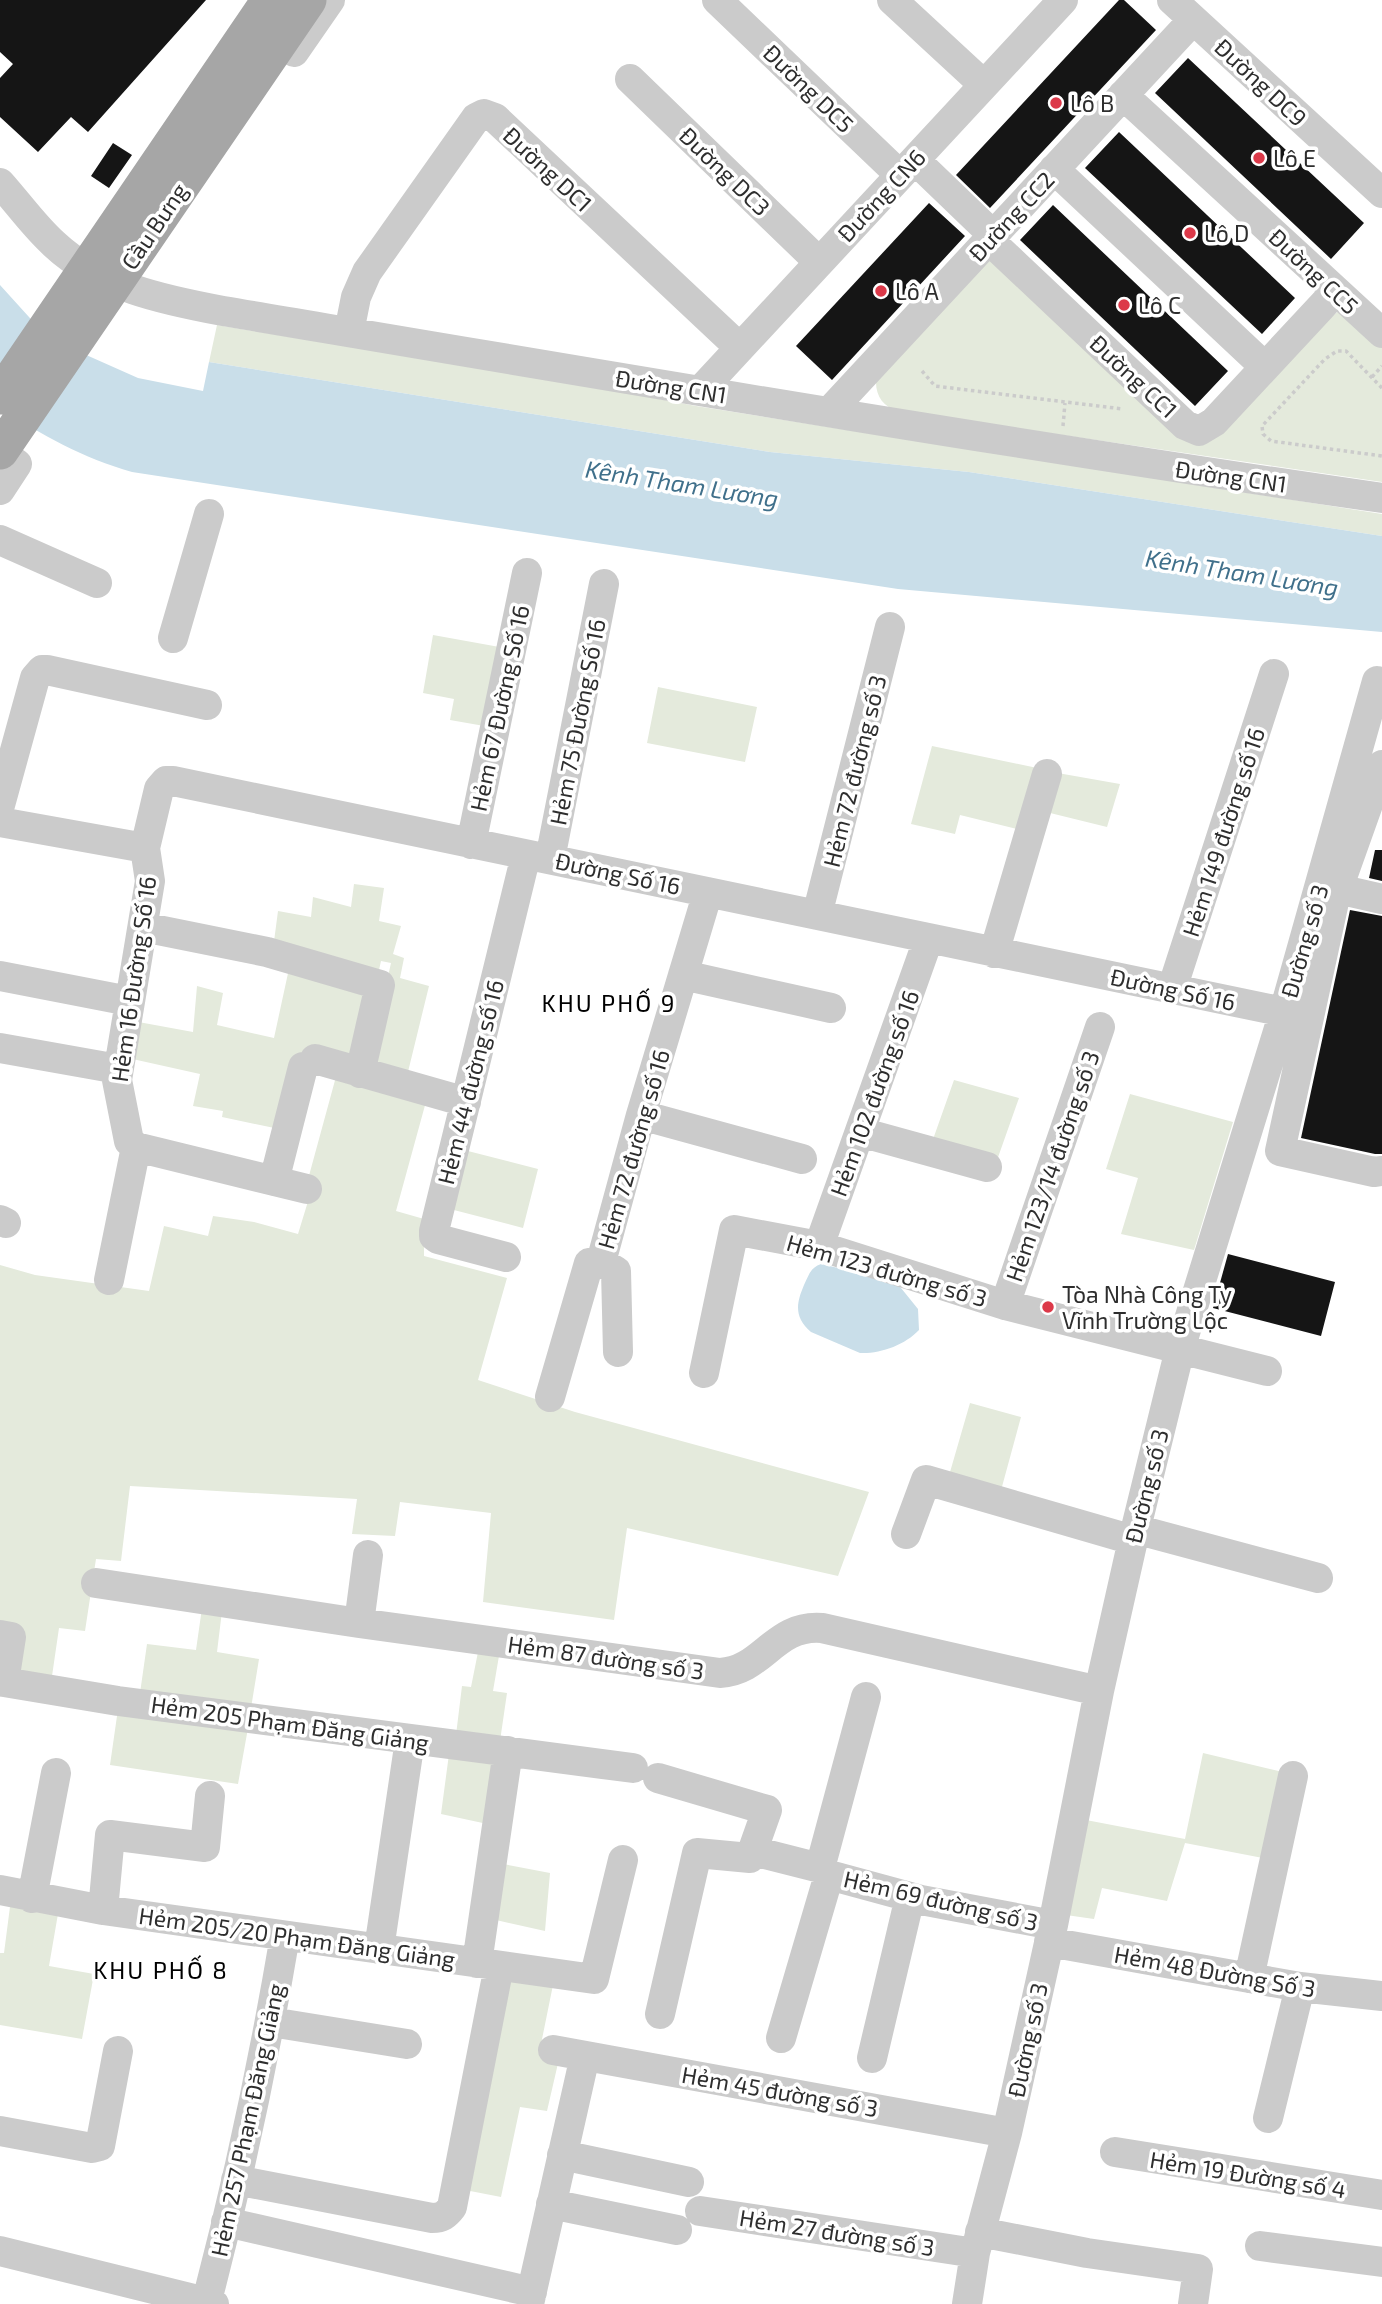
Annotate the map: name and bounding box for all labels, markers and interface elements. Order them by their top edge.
street label: Đường DC9 [1209,32,1313,132]
street label: Đường DC5 [758,38,860,138]
place label: Lô B [1070,89,1114,117]
marker: Lô B [1048,95,1064,111]
street label: Đường DC1 [498,121,598,217]
street label: Đường DC3 [674,121,776,221]
street label: Đường CN6 [831,143,931,247]
place label: Lô E [1273,144,1316,172]
marker: Lô E [1251,150,1267,166]
street label: Đường CC2 [962,165,1060,267]
street label: Cầu Bưng [115,177,193,275]
place label: Lô D [1204,219,1249,247]
street label: Đường CC5 [1263,223,1365,319]
marker: Lô D [1182,225,1198,241]
place label: Lô A [895,277,939,305]
marker: Lô A [873,283,889,299]
place label: Lô C [1138,291,1181,319]
marker: Lô C [1116,297,1132,313]
street label: Đường CC1 [1085,329,1183,423]
street label: Đường CN1 [613,363,729,409]
water label: Kênh Tham Lương [583,453,781,513]
street label: Đường CN1 [1173,454,1289,498]
water label: Kênh Tham Lương [1143,542,1341,602]
street label: Hẻm 67 Đường Số 16 [463,602,535,814]
street label: Hẻm 75 Đường Số 16 [543,617,611,827]
street label: Hẻm 72 đường số 3 [817,672,891,870]
street label: Hẻm 149 đường số 16 [1176,724,1270,940]
street label: Đường Số 16 [553,846,683,900]
street label: Hẻm 16 Đường Số 16 [105,874,161,1084]
street label: Đường số 3 [1274,881,1334,1001]
street label: Đường Số 16 [1108,962,1238,1016]
street label: Hẻm 44 đường số 16 [431,977,509,1187]
street label: Hẻm 102 đường số 16 [824,986,924,1200]
district label: KHU PHỐ 9 [542,987,676,1017]
street label: Hẻm 72 đường số 16 [591,1046,675,1252]
street label: Hẻm 123/14 đường số 3 [999,1047,1105,1285]
street label: Hẻm 123 đường số 3 [784,1228,990,1312]
place label: Tòa Nhà Công Ty Vĩnh Trường Lộc [1062,1280,1232,1334]
marker: Tòa Nhà Công Ty Vĩnh Trường Lộc [1040,1299,1056,1315]
street label: Đường số 3 [1118,1426,1174,1546]
street label: Hẻm 87 đường số 3 [506,1629,706,1685]
street label: Hẻm 205 Phạm Đăng Giảng [149,1690,431,1756]
street label: Hẻm 69 đường số 3 [841,1864,1041,1936]
street label: Hẻm 205/20 Phạm Đăng Giảng [137,1901,457,1973]
street label: Hẻm 48 Đường Số 3 [1112,1940,1318,2002]
district label: KHU PHỐ 8 [93,1954,229,1984]
street label: Đường số 3 [1001,1980,1053,2100]
street label: Hẻm 257 Phạm Đăng Giảng [204,1981,290,2259]
street label: Hẻm 45 đường số 3 [680,2060,880,2122]
street label: Hẻm 19 Đường số 4 [1148,2145,1348,2203]
street label: Hẻm 27 đường số 3 [738,2203,936,2261]

